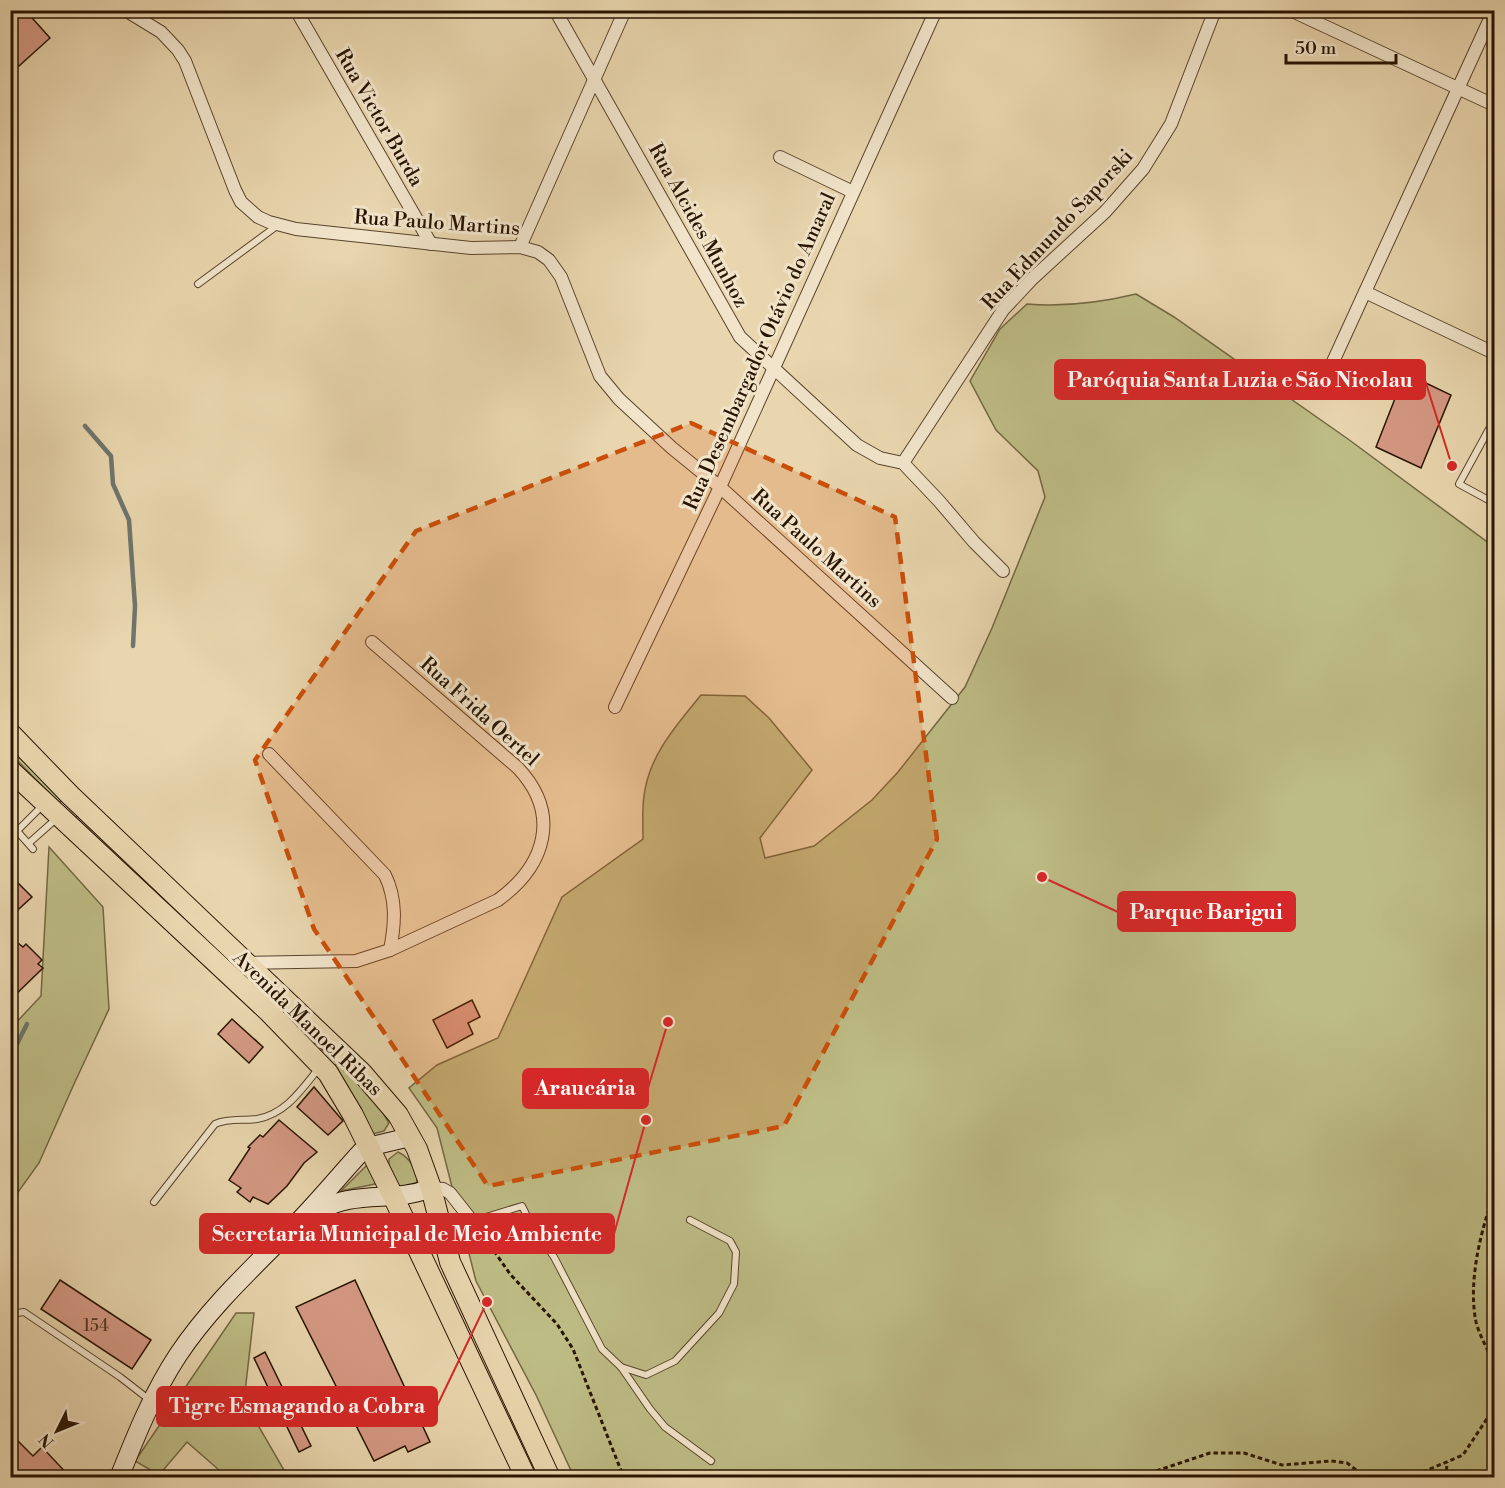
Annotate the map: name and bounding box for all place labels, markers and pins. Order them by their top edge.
callout: Paróquia Santa Luzia e São Nicolau [1055,360,1425,399]
callout: Parque Barigui [1118,892,1295,931]
callout: Araucária [523,1069,648,1108]
callout: Secretaria Municipal de Meio Ambiente [200,1214,614,1253]
callout: Tigre Esmagando a Cobra [157,1387,437,1426]

